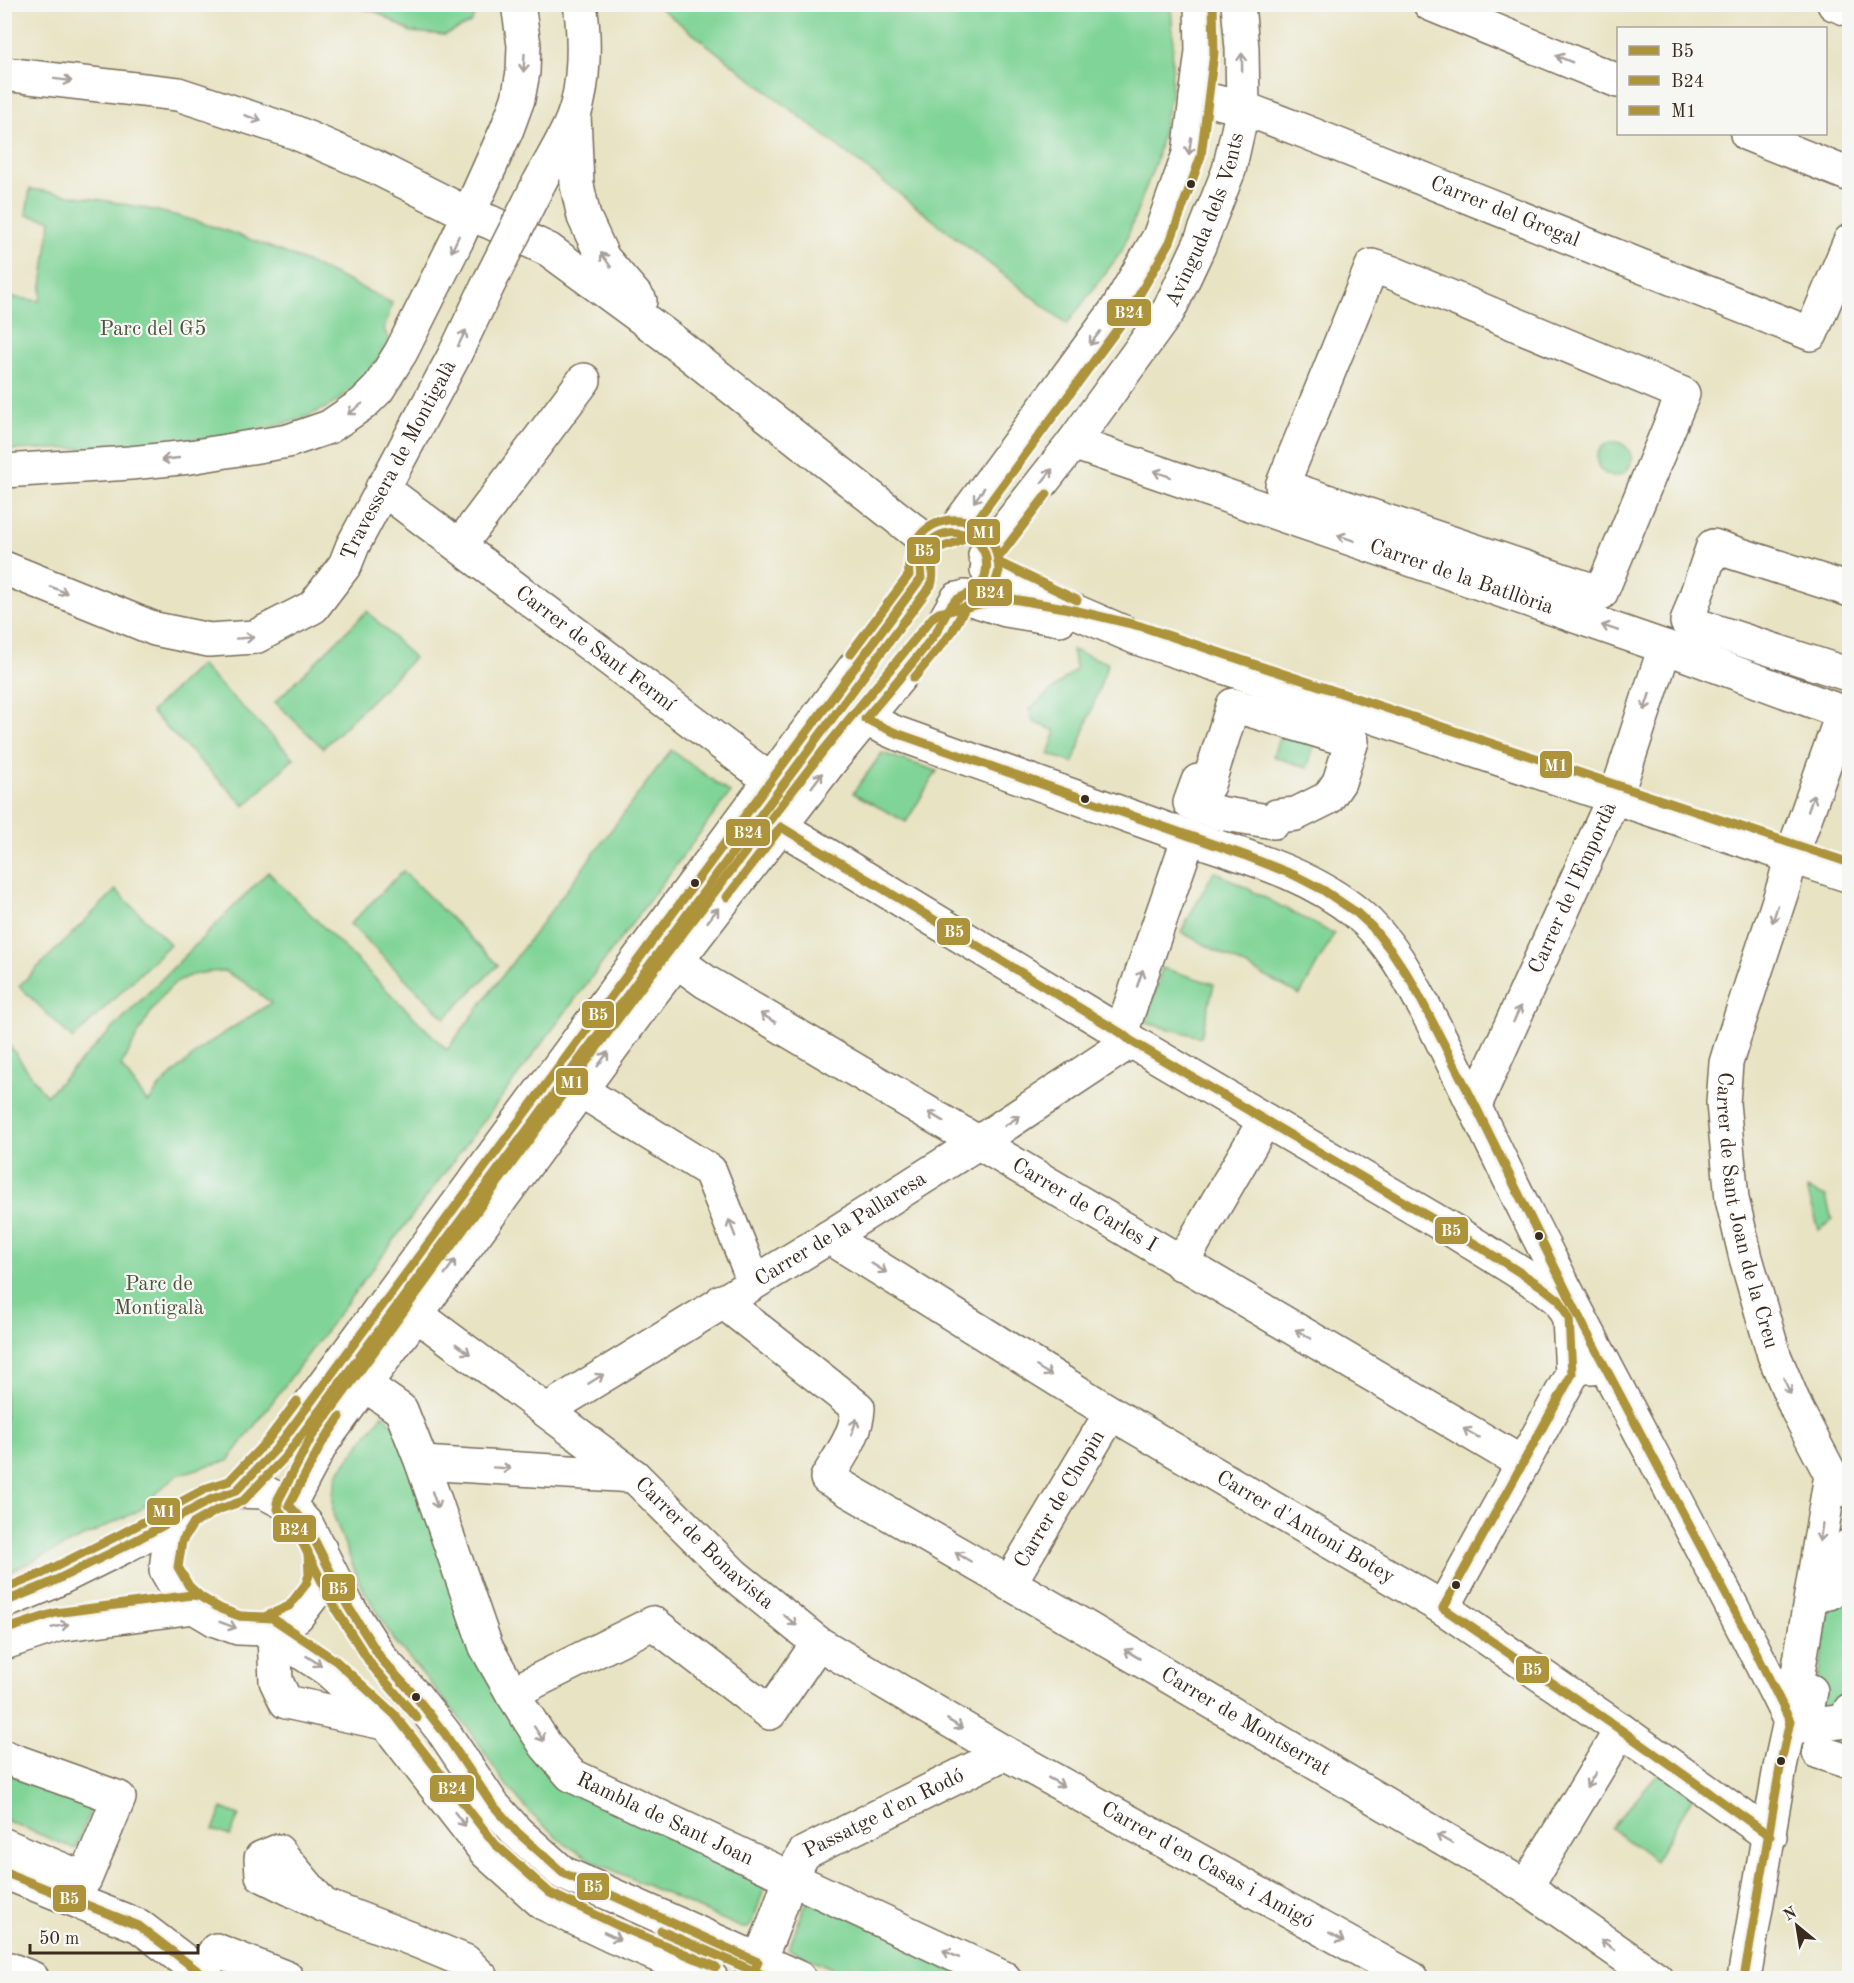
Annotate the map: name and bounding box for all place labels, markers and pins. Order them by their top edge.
unlabelled marker [1185,178,1197,190]
unlabelled marker [1079,793,1091,805]
unlabelled marker [689,877,701,889]
unlabelled marker [1533,1230,1545,1242]
unlabelled marker [1450,1579,1462,1591]
unlabelled marker [410,1691,422,1703]
unlabelled marker [1775,1755,1787,1767]

